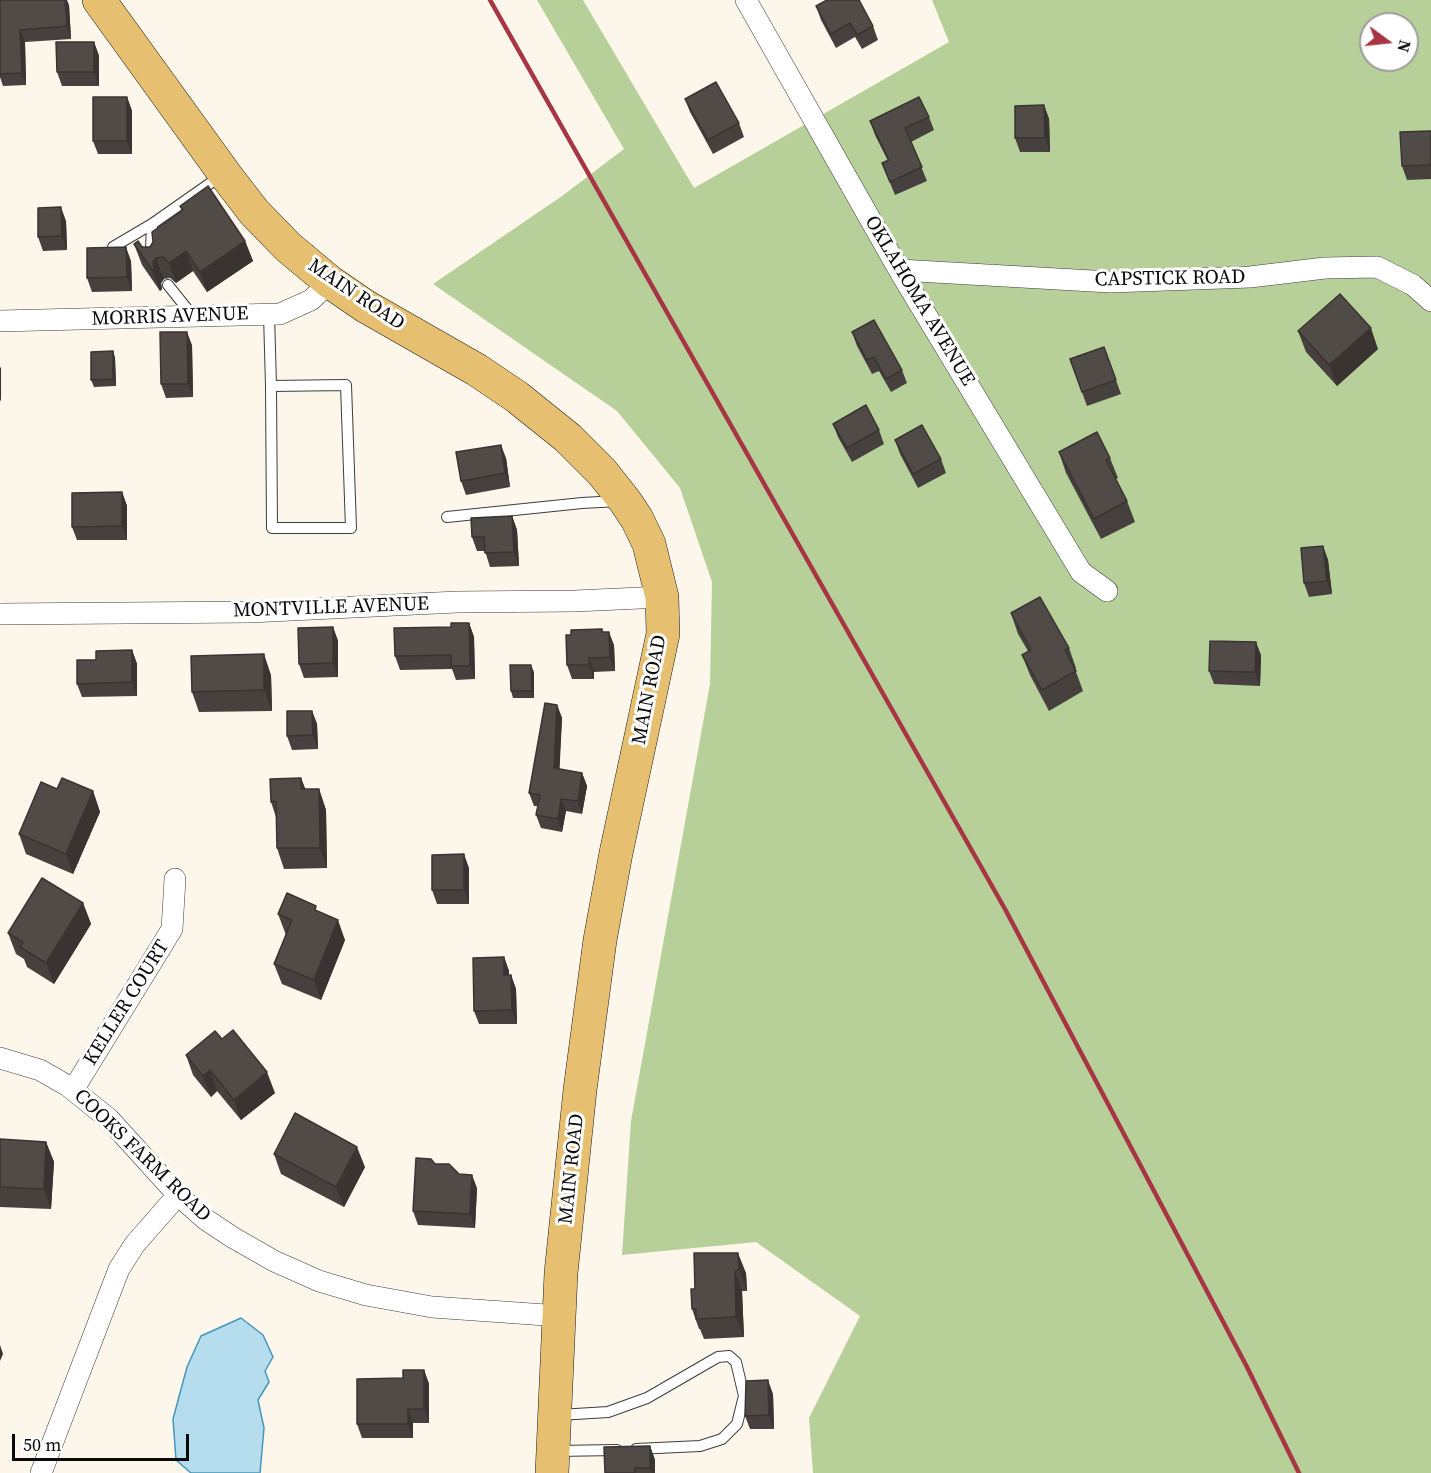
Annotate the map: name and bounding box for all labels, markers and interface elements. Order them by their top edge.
north arrow [1359,12,1419,72]
text: N [1392,38,1417,55]
street label: OKLAHOMA AVENUE [859,212,979,390]
street label: MAIN ROAD [303,254,409,336]
street label: CAPSTICK ROAD [1095,266,1245,292]
street label: MORRIS AVENUE [91,302,249,332]
street label: MONTVILLE AVENUE [233,593,429,623]
street label: MAIN ROAD [628,633,672,747]
street label: KELLER COURT [79,936,175,1070]
street label: COOKS FARM ROAD [69,1084,215,1228]
street label: MAIN ROAD [554,1112,590,1226]
scale bar [15,1422,192,1460]
text: 50 m [23,1432,61,1457]

